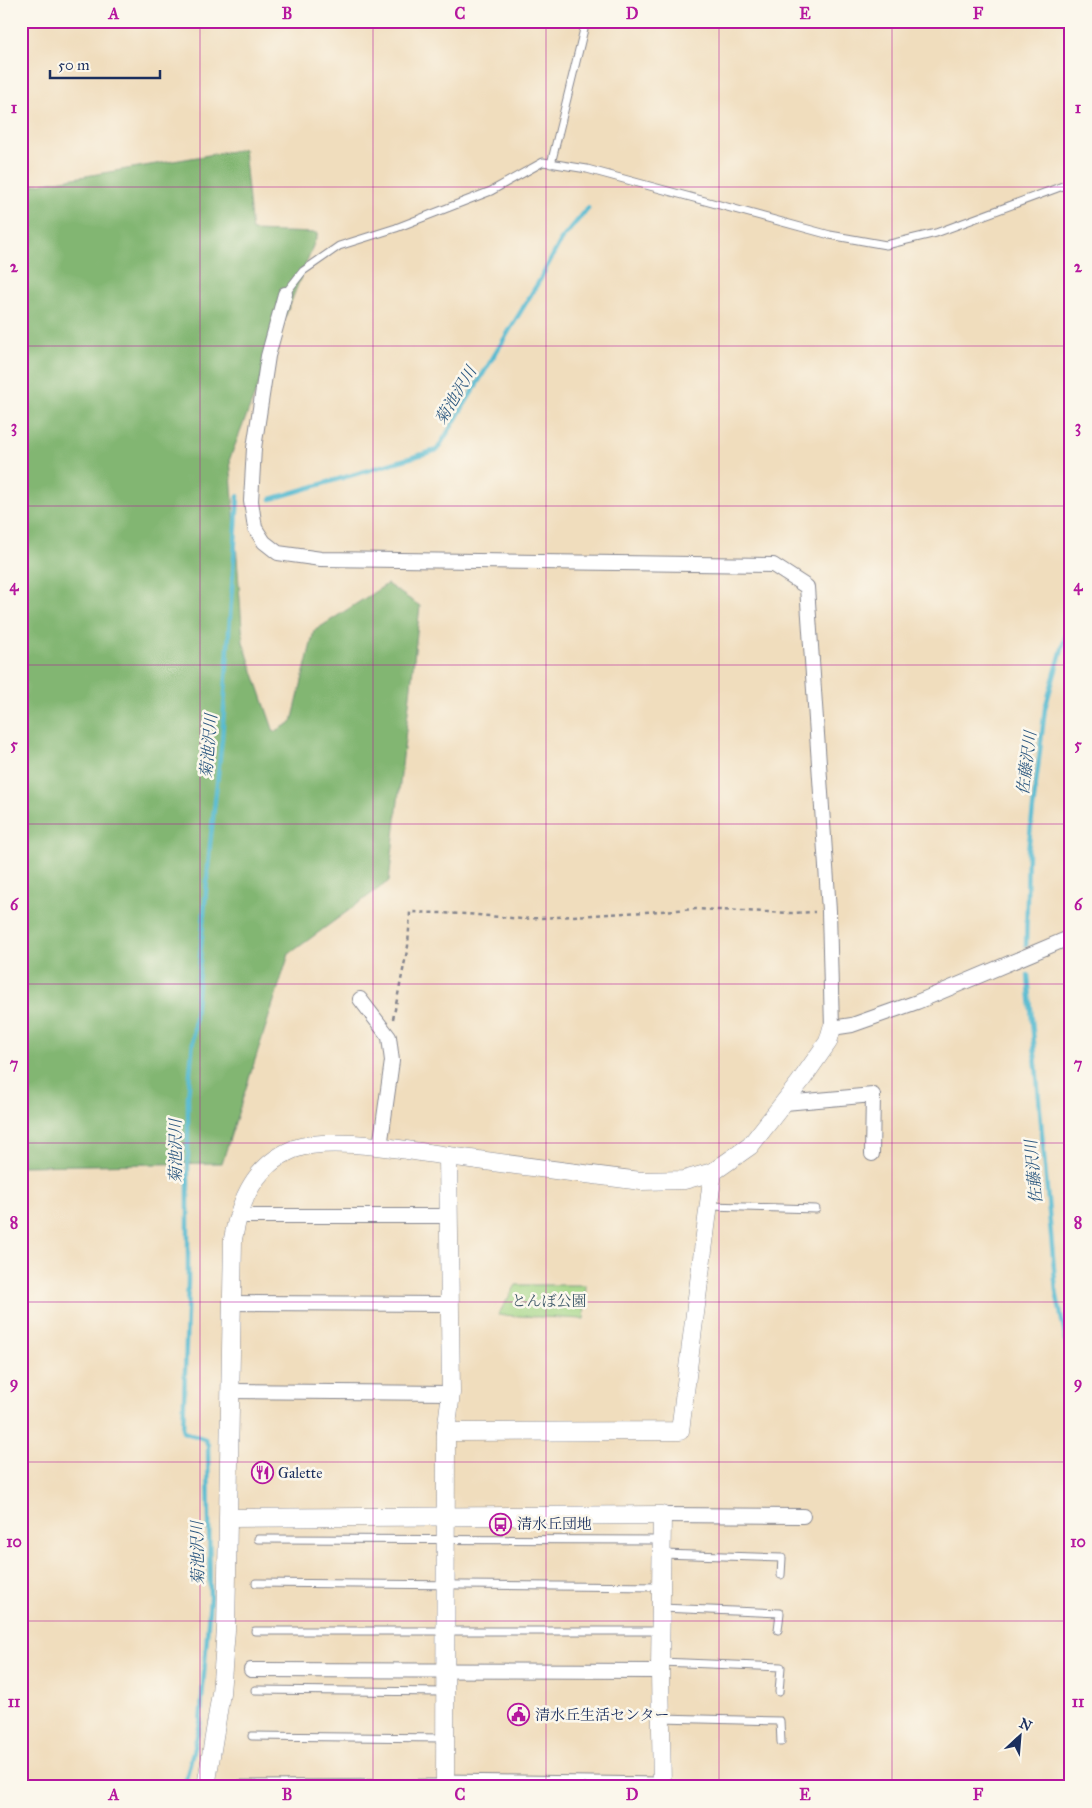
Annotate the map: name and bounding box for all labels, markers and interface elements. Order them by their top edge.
text: A [108,4,120,23]
text: B [282,4,292,23]
text: C [455,4,466,23]
text: D [626,4,639,23]
text: E [799,4,811,23]
text: F [973,4,984,23]
scale bar [50,48,160,80]
text: 50 m [58,56,90,74]
text: 1 [11,98,18,117]
text: 1 [1075,98,1082,117]
text: 2 [10,257,19,276]
text: 2 [1074,257,1083,276]
water label: 菊池沢川 [431,361,481,428]
text: 3 [11,417,17,437]
text: 3 [1075,417,1081,437]
text: 4 [10,576,20,596]
text: 4 [1074,576,1084,596]
water label: 菊池沢川 [196,711,221,779]
water label: 佐藤沢川 [1013,728,1040,796]
text: 5 [10,735,18,754]
text: 5 [1074,735,1082,754]
text: 6 [10,895,19,914]
text: 6 [1074,895,1083,914]
text: 7 [10,1054,19,1073]
text: 7 [1074,1054,1083,1073]
water label: 菊池沢川 [166,1117,185,1183]
water label: 佐藤沢川 [1021,1137,1046,1205]
text: 8 [10,1213,18,1232]
text: 8 [1074,1213,1082,1232]
park label: とんぼ公園 [511,1292,587,1310]
text: 9 [10,1373,18,1393]
text: 9 [1074,1373,1082,1393]
restaurant icon: Galette [250,1461,274,1485]
place label: Galette [278,1464,322,1482]
bus stop icon: 清水丘団地 [489,1512,513,1536]
place label: 清水丘団地 [517,1515,592,1533]
water label: 菊池沢川 [187,1519,208,1585]
text: 10 [6,1532,22,1551]
text: 10 [1070,1532,1086,1551]
text: 11 [8,1692,21,1711]
text: 11 [1072,1692,1085,1711]
public building icon: 清水丘生活センター [507,1703,531,1727]
place label: 清水丘生活センター [535,1706,669,1724]
north arrow [994,1710,1044,1760]
text: N [1016,1715,1035,1735]
text: A [108,1785,120,1804]
text: B [282,1785,292,1804]
text: C [455,1785,466,1804]
text: D [626,1785,639,1804]
text: E [799,1785,811,1804]
text: F [973,1785,984,1804]

